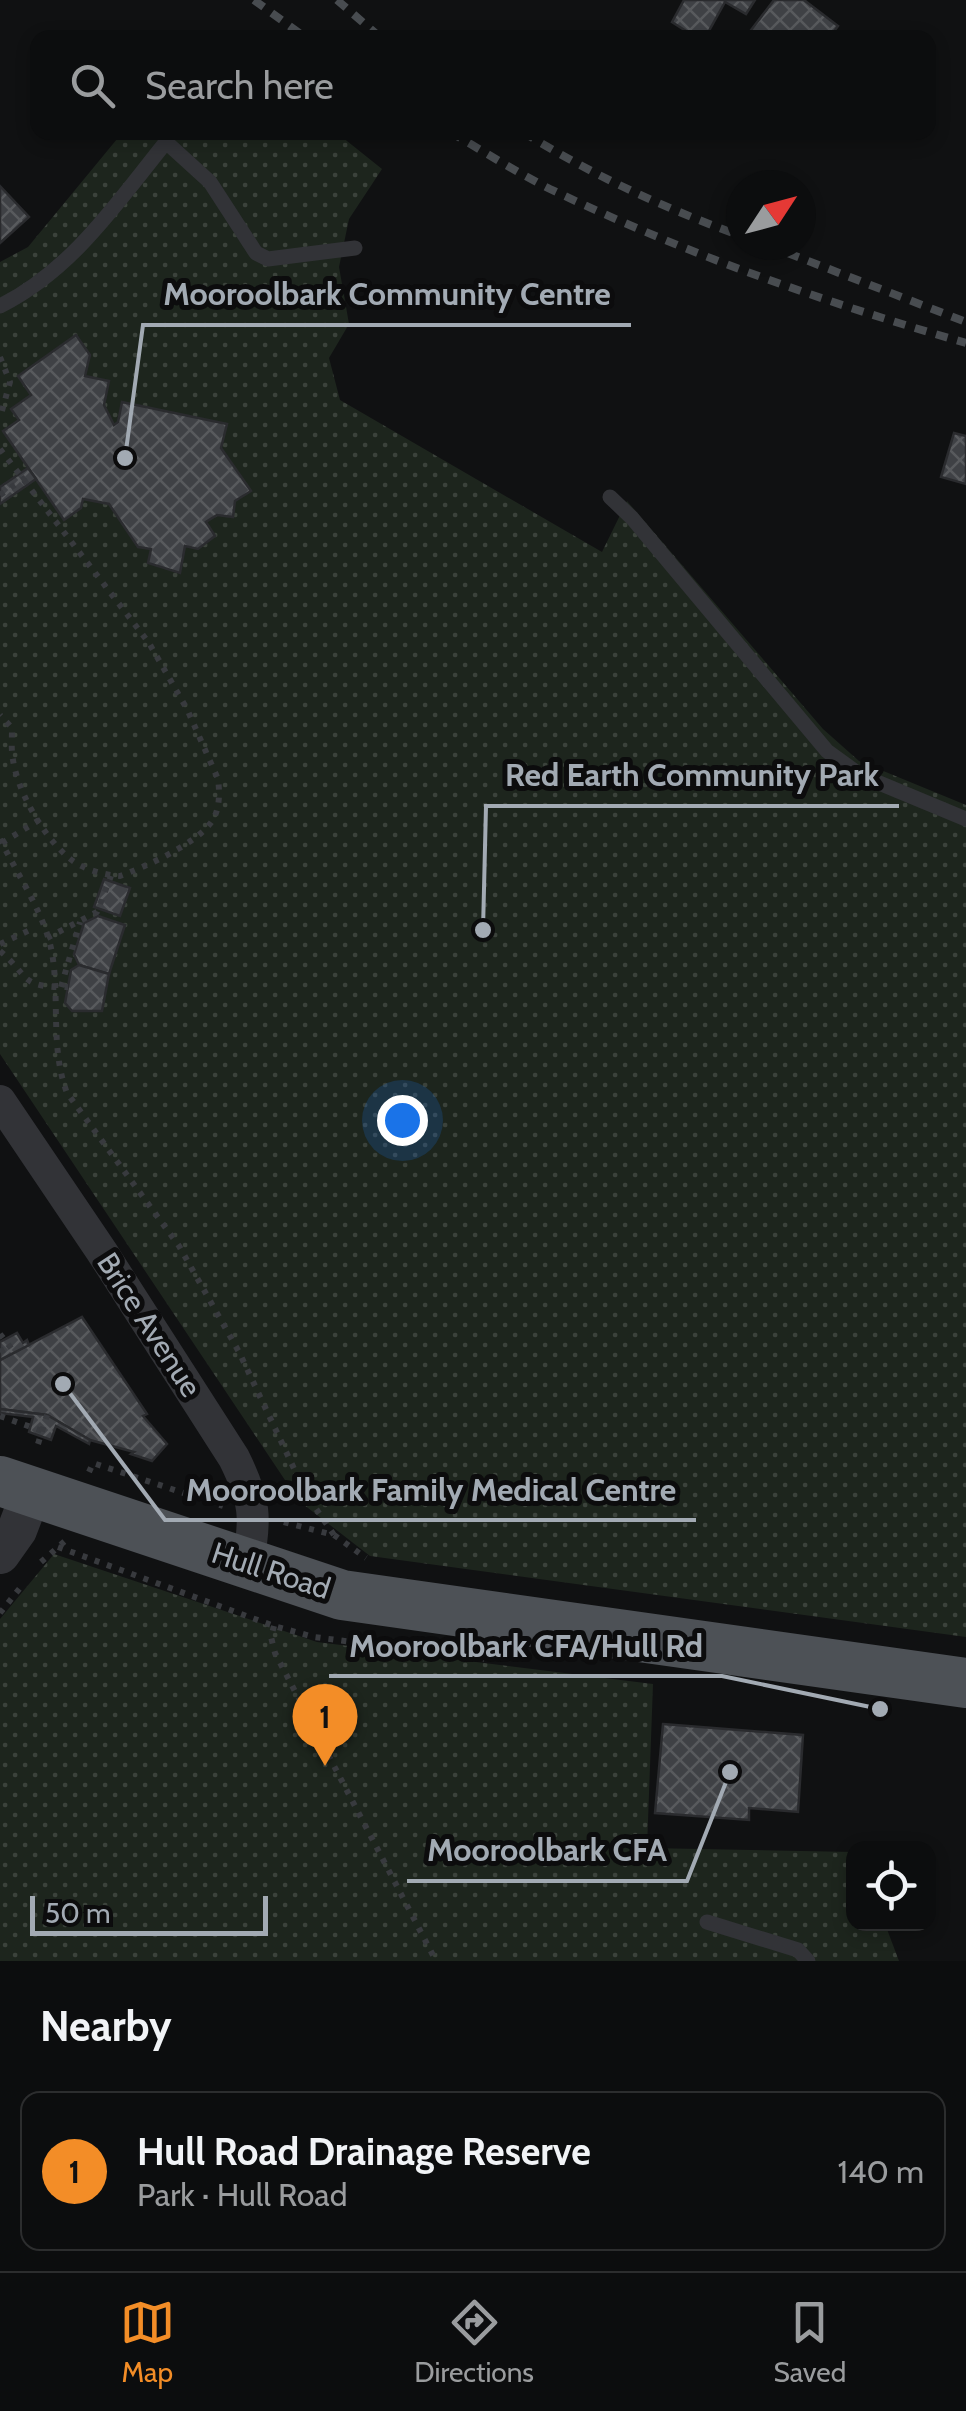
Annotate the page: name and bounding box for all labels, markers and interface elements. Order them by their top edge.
search box [30,30,936,140]
icon: search [65,58,120,113]
text: Search here [145,62,334,109]
north arrow [726,170,816,260]
callout: Mooroolbark Community Centre [143,263,631,325]
text: Mooroolbark Community Centre [163,274,611,313]
callout: Red Earth Community Park [486,744,899,806]
text: Red Earth Community Park [505,755,879,794]
your location [377,1095,428,1146]
street label: Brice Avenue [89,1246,210,1404]
callout: Mooroolbark Family Medical Centre [165,1458,696,1520]
text: Mooroolbark Family Medical Centre [186,1470,676,1509]
street label: Hull Road [207,1534,335,1607]
callout: Mooroolbark CFA/Hull Rd [329,1614,722,1676]
text: Mooroolbark CFA/Hull Rd [349,1626,703,1665]
pin: 1 [292,1684,358,1766]
callout: Mooroolbark CFA [407,1819,687,1881]
text: Mooroolbark CFA [427,1830,667,1869]
map controls [846,1841,936,1931]
button: locate [846,1841,936,1931]
scale bar [30,1891,268,1936]
text: 50 m [45,1896,111,1930]
text: Nearby [40,2000,172,2052]
text: Hull Road Drainage Reserve [137,2128,591,2175]
text: 1 [69,2152,80,2191]
text: 140 m [837,2152,924,2191]
text: Park · Hull Road [137,2175,347,2214]
tab: Map [120,2295,175,2389]
tab: Directions [414,2295,534,2389]
tab: Saved [774,2295,846,2389]

